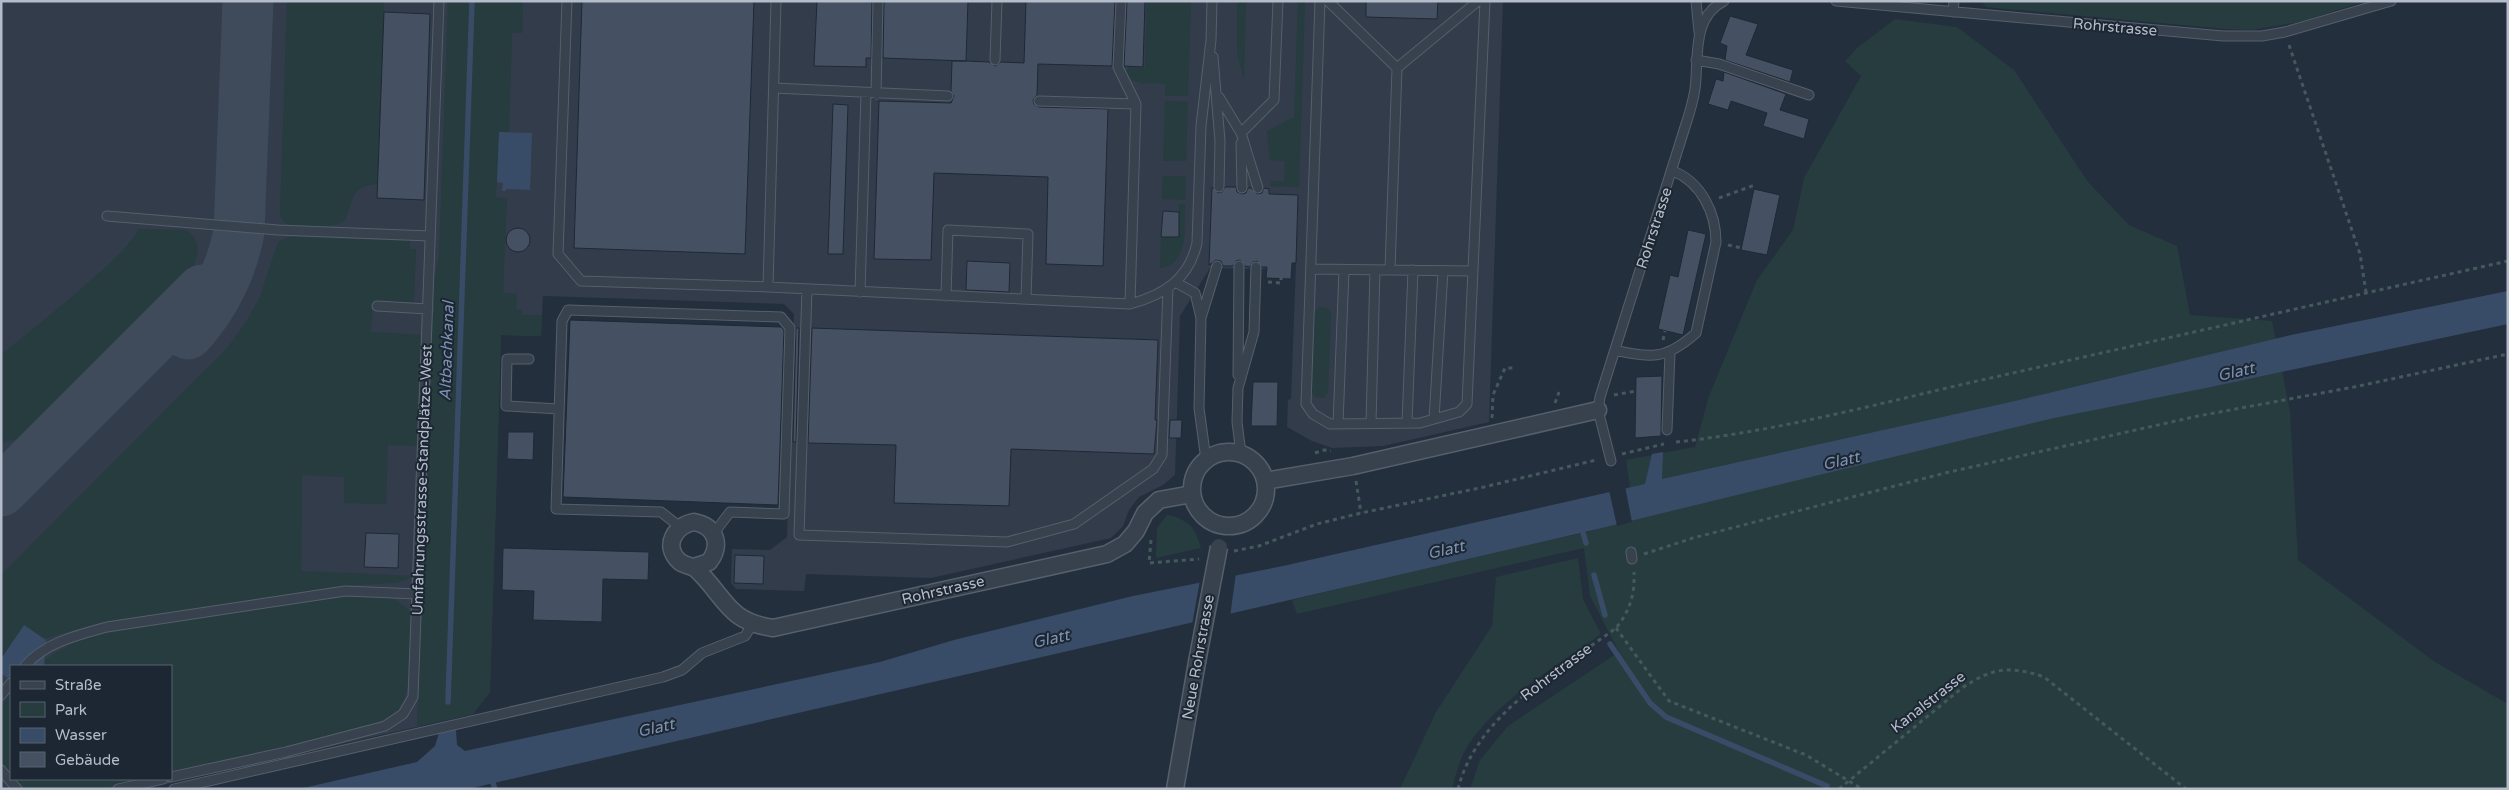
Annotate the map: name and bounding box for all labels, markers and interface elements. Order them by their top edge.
street label: Rohrstrasse [2072,14,2158,40]
street label: Rohrstrasse [1632,185,1676,271]
water label: Altbachkanal [435,299,459,401]
street label: Umfahrungsstrasse-Standplätze-West [408,344,436,616]
water label: Glatt [2216,358,2258,386]
water label: Glatt [1821,447,1863,475]
water label: Glatt [1426,536,1468,564]
street label: Rohrstrasse [900,572,986,608]
street label: Neue Rohrstrasse [1178,593,1218,721]
water label: Glatt [1031,625,1073,653]
street label: Rohrstrasse [1517,639,1595,705]
legend [10,665,172,780]
street label: Kanalstrasse [1887,667,1969,737]
text: Straße [55,676,101,694]
text: Park [55,701,87,719]
water label: Glatt [636,714,678,742]
text: Wasser [55,726,107,744]
text: Gebäude [55,751,120,769]

